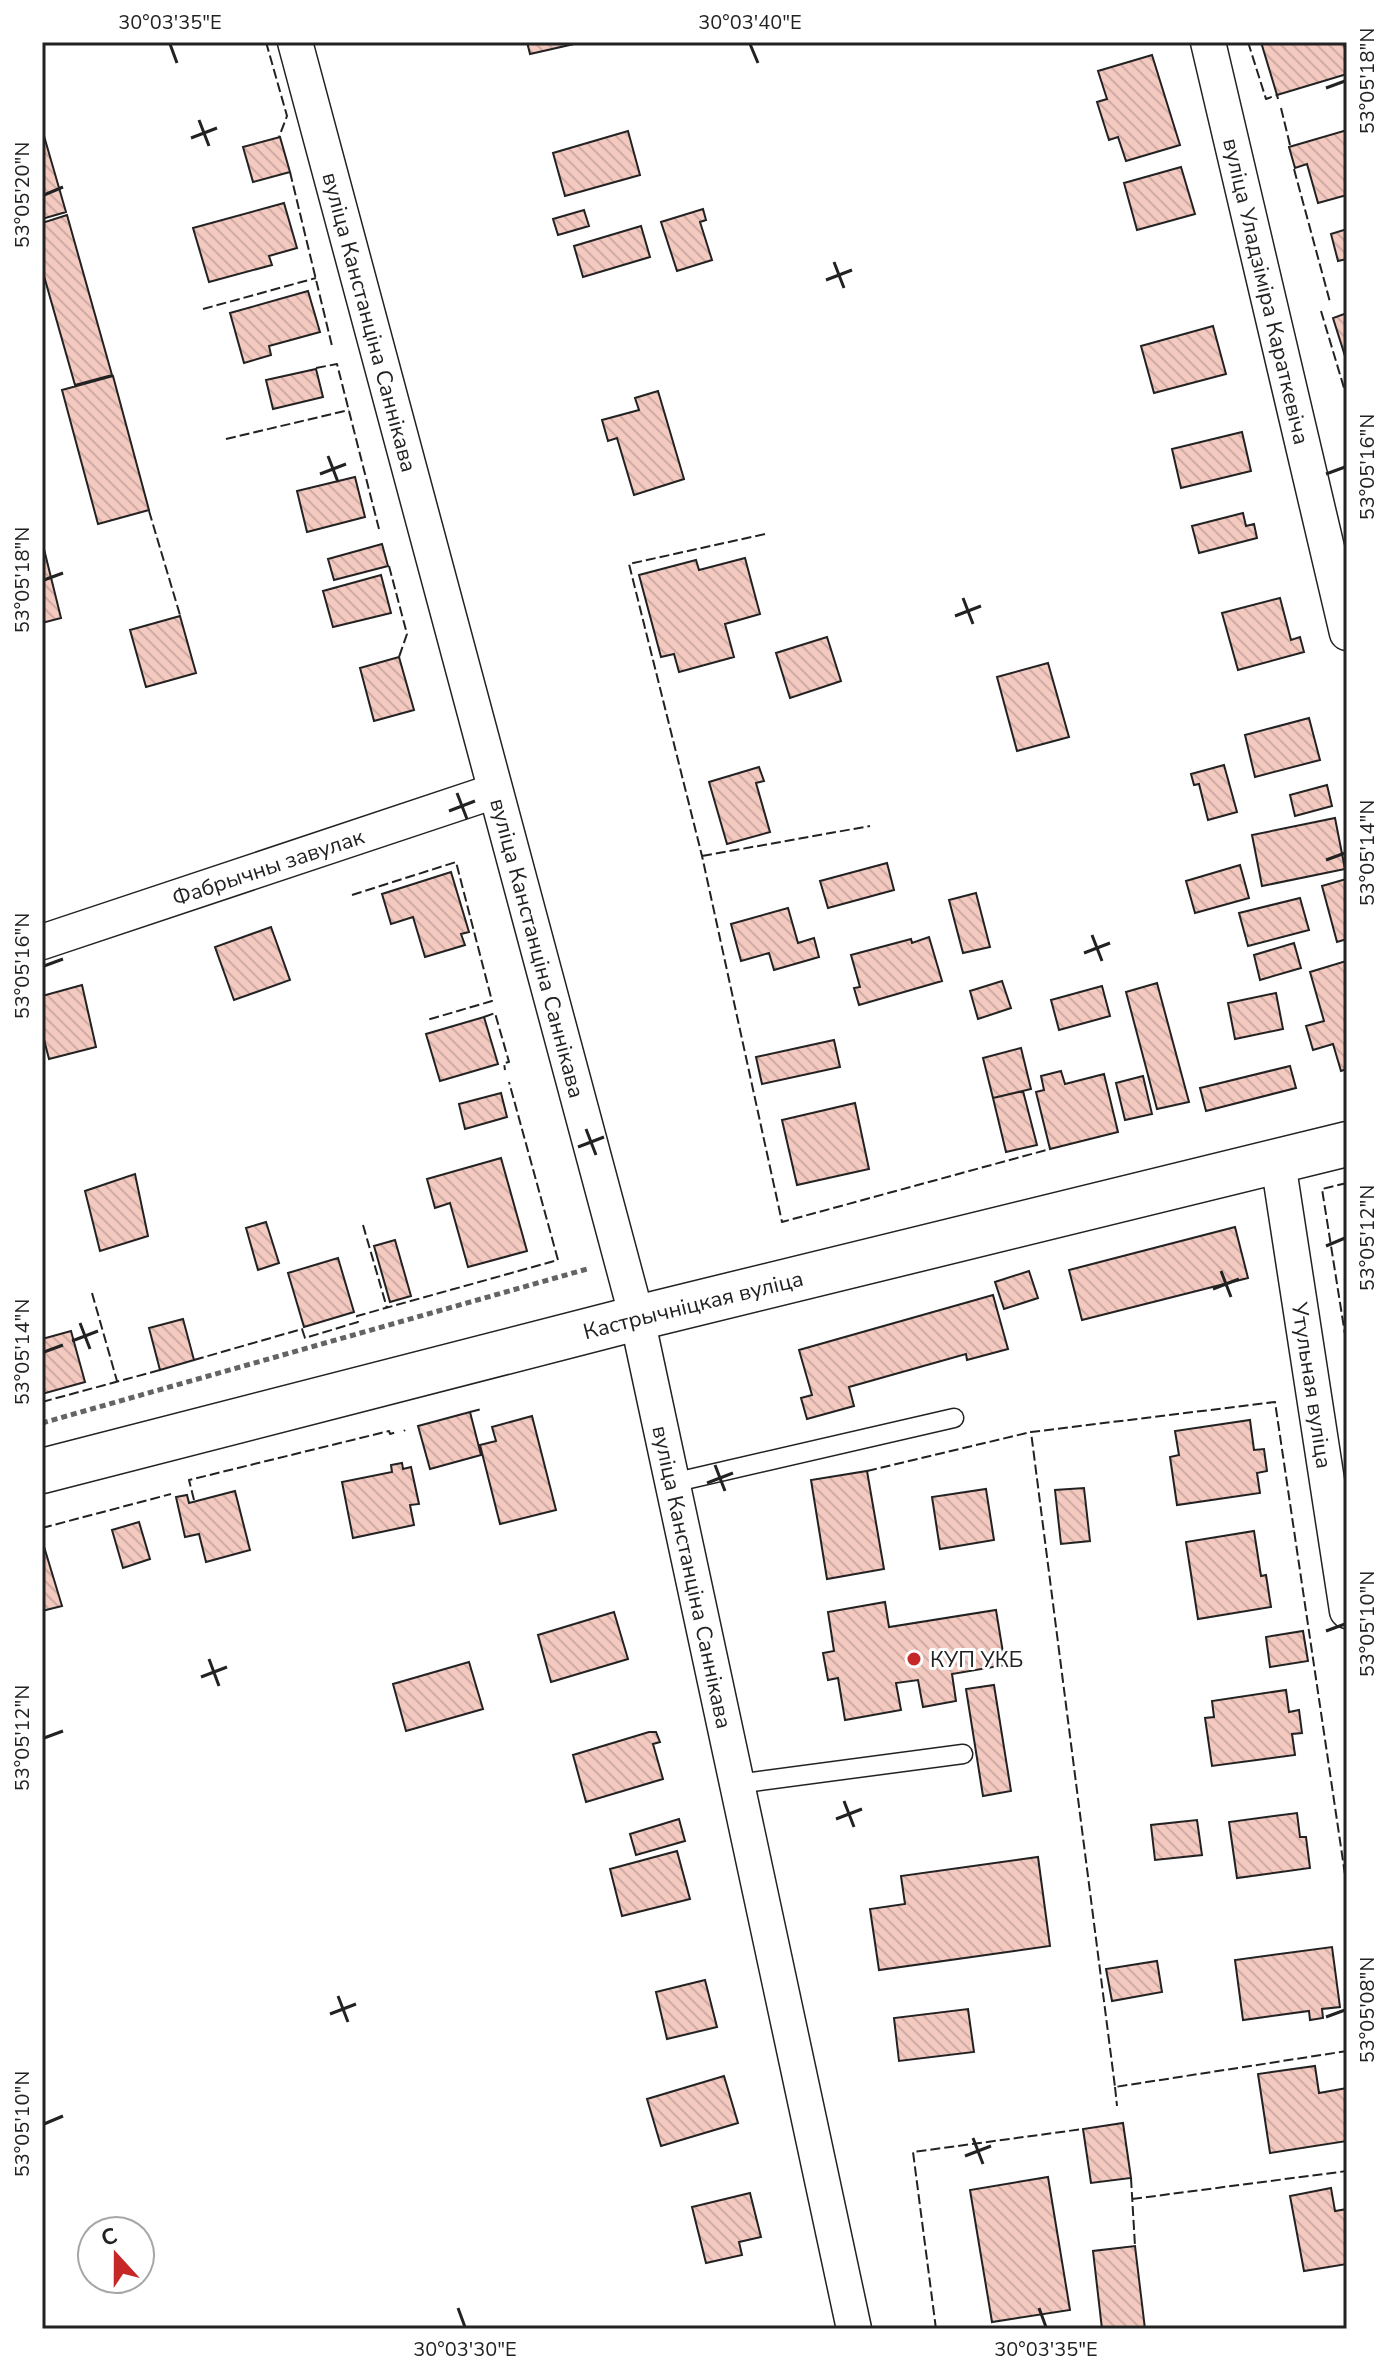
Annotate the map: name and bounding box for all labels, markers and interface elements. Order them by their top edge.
text: 30°03'35"E [118,9,222,36]
text: 30°03'40"E [698,9,802,36]
text: 53°05'18"N [1354,28,1381,134]
street label: вуліца Уладзіміра Караткевіча [1215,135,1316,448]
text: 53°05'20"N [9,142,36,248]
street label: вуліца Канстанціна Саннікава [315,169,424,476]
text: 53°05'16"N [1354,414,1381,520]
text: 53°05'18"N [9,527,36,633]
street label: вуліца Канстанціна Саннікава [482,795,591,1102]
text: 53°05'14"N [1354,800,1381,906]
street label: Фабрычны завулак [168,822,368,914]
text: 53°05'16"N [9,913,36,1019]
text: 53°05'12"N [1354,1185,1381,1291]
street label: Кастрычніцкая вуліца [580,1264,806,1347]
text: 53°05'14"N [9,1299,36,1405]
street label: Утульная вуліца [1284,1300,1339,1471]
street label: вуліца Канстанціна Саннікава [645,1423,739,1732]
text: 53°05'10"N [1354,1571,1381,1677]
place label: КУП УКБ [930,1645,1023,1675]
marker: КУП УКБ [905,1650,923,1668]
text: 53°05'12"N [9,1685,36,1791]
text: 53°05'08"N [1354,1957,1381,2063]
text: 53°05'10"N [9,2071,36,2177]
north arrow [76,2215,156,2295]
text: С [97,2221,122,2254]
text: 30°03'30"E [413,2336,517,2363]
text: 30°03'35"E [994,2336,1098,2363]

